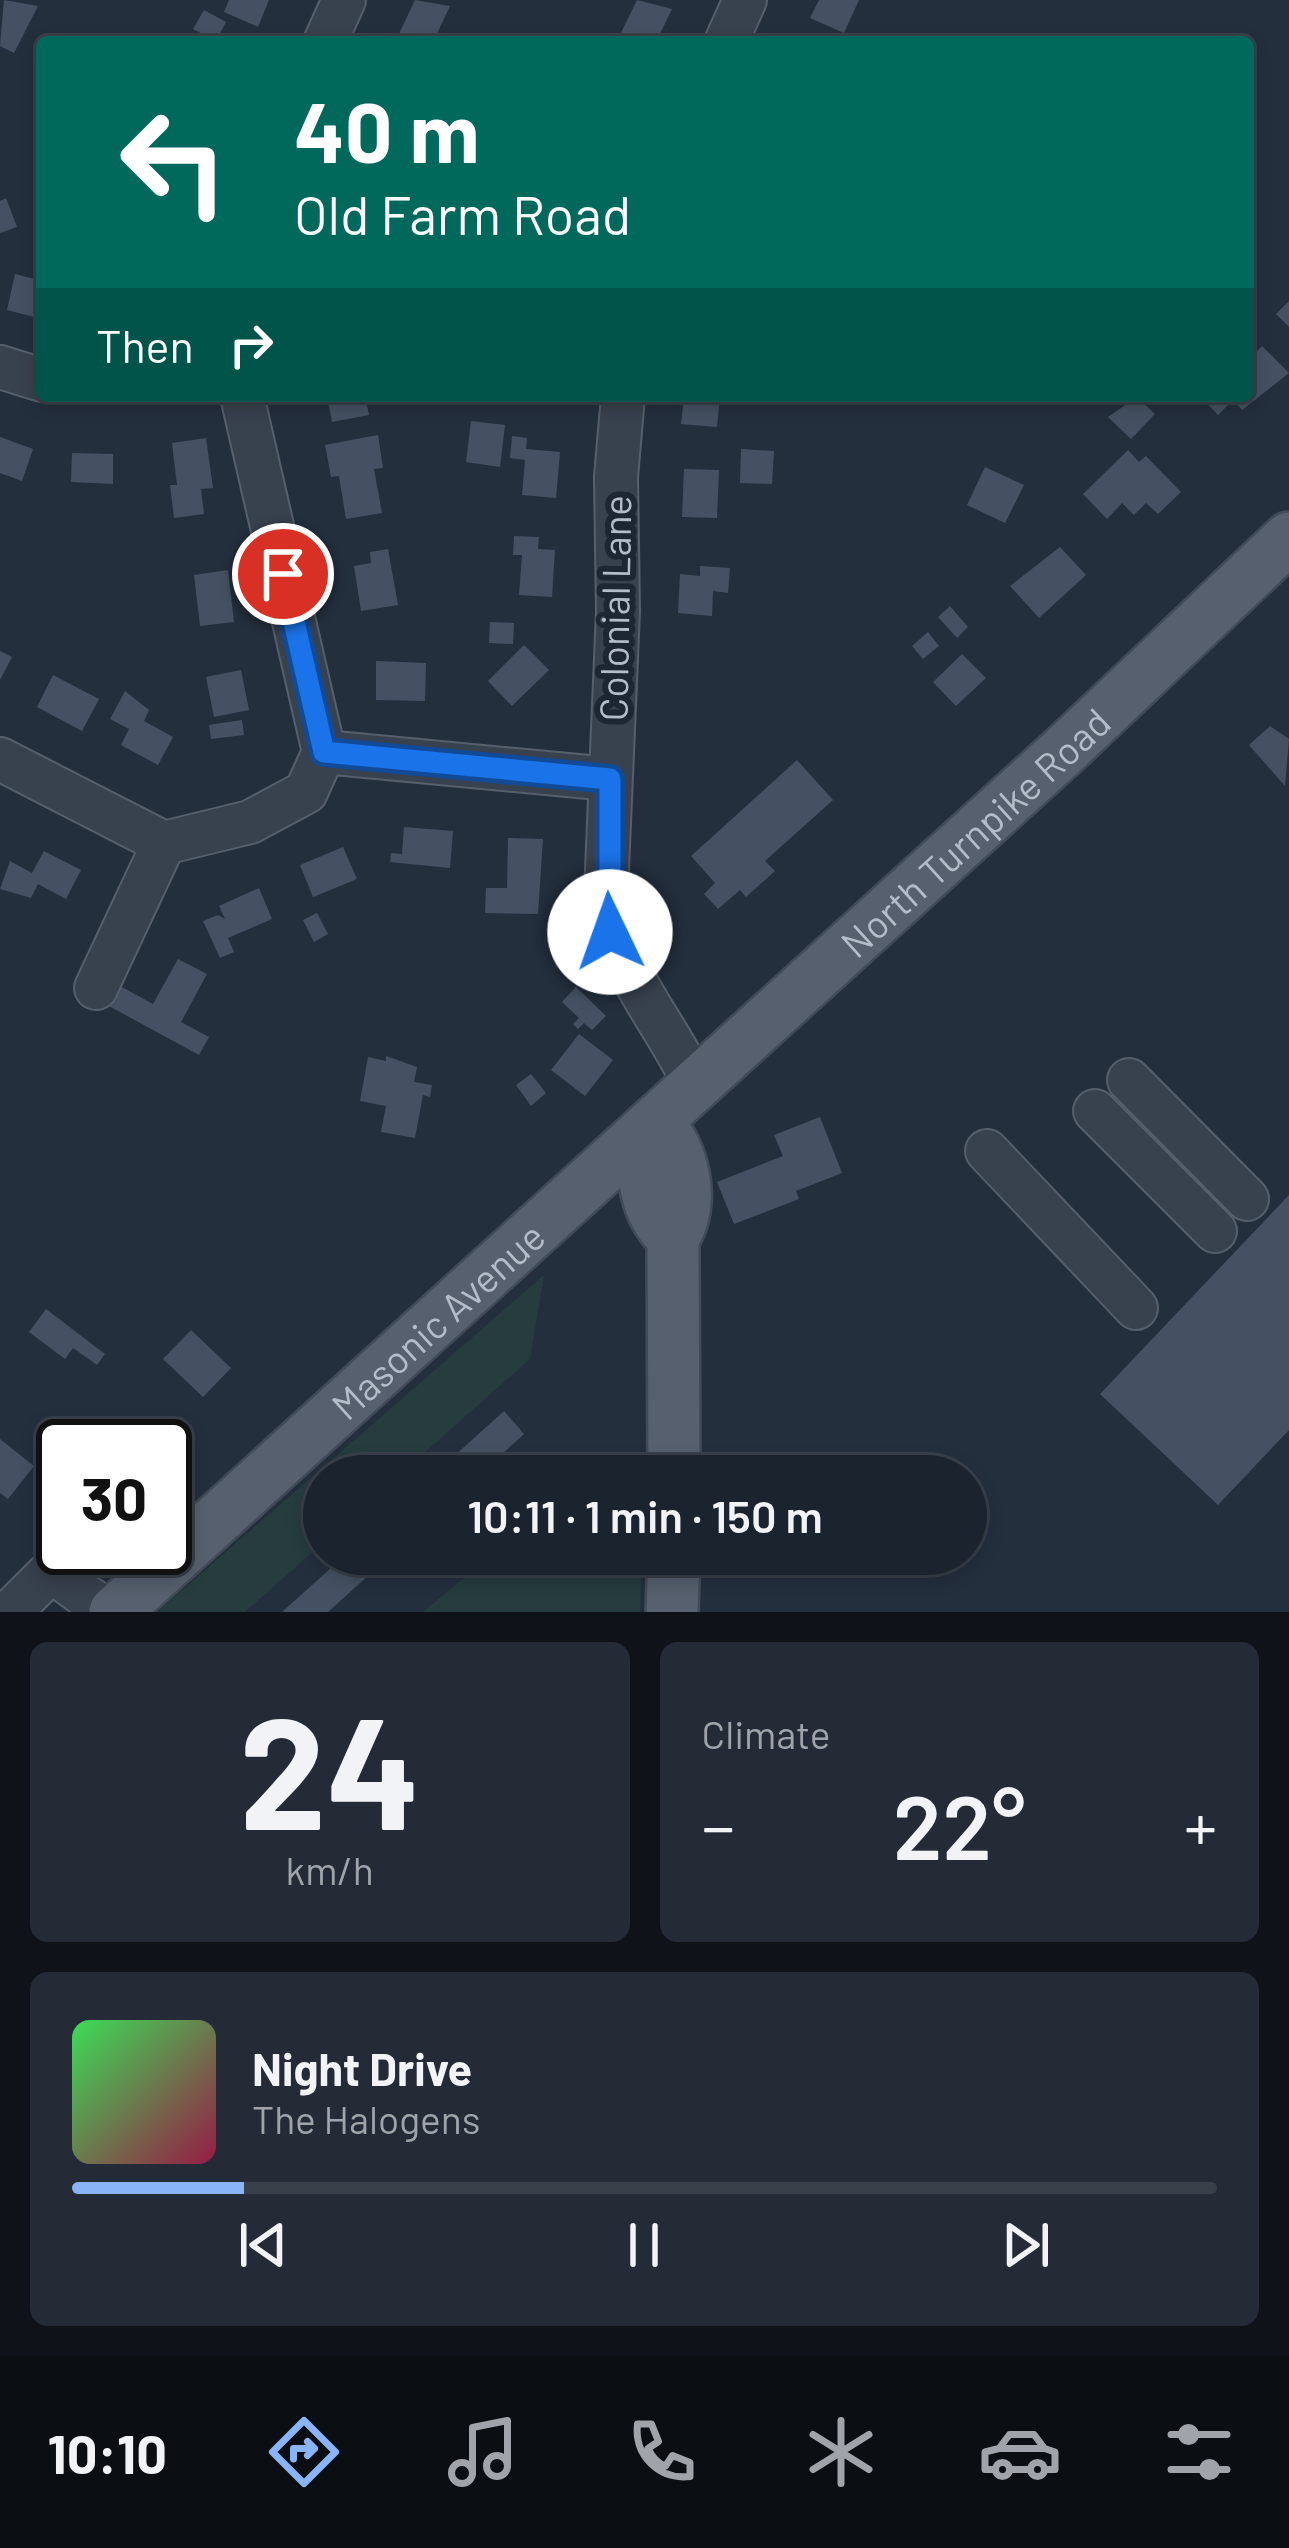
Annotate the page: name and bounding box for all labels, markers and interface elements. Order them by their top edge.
text: 40 m [294,79,480,180]
icon: left [96,84,252,240]
text: Old Farm Road [294,181,631,246]
icon: right [218,312,284,378]
text: Then [96,318,194,372]
street label: Colonial Lane [589,494,639,722]
pin [232,523,334,625]
icon: arrive [250,541,316,607]
street label: North Turnpike Road [830,697,1119,966]
position arrow [547,869,673,995]
street label: Masonic Avenue [321,1211,553,1428]
speed limit sign: 30 [36,1419,192,1575]
text: 10:11 · 1 min · 150 m [467,1488,823,1542]
text: 24 [239,1674,421,1861]
text: Climate [702,1710,831,1757]
text: 22° [893,1770,1026,1878]
text: − [702,1785,735,1864]
text: + [1184,1785,1217,1864]
text: km/h [286,1846,374,1893]
text: Night Drive [252,2041,472,2095]
text: The Halogens [252,2095,481,2142]
icon: previous [230,2212,296,2278]
icon: pause [611,2212,677,2278]
icon: next [993,2212,1059,2278]
icon: directions [262,2410,346,2494]
icon: music [441,2410,525,2494]
icon: phone [620,2410,704,2494]
icon: climate [799,2410,883,2494]
icon: car [978,2410,1062,2494]
icon: filters [1157,2410,1241,2494]
text: 10:10 [48,2420,167,2485]

